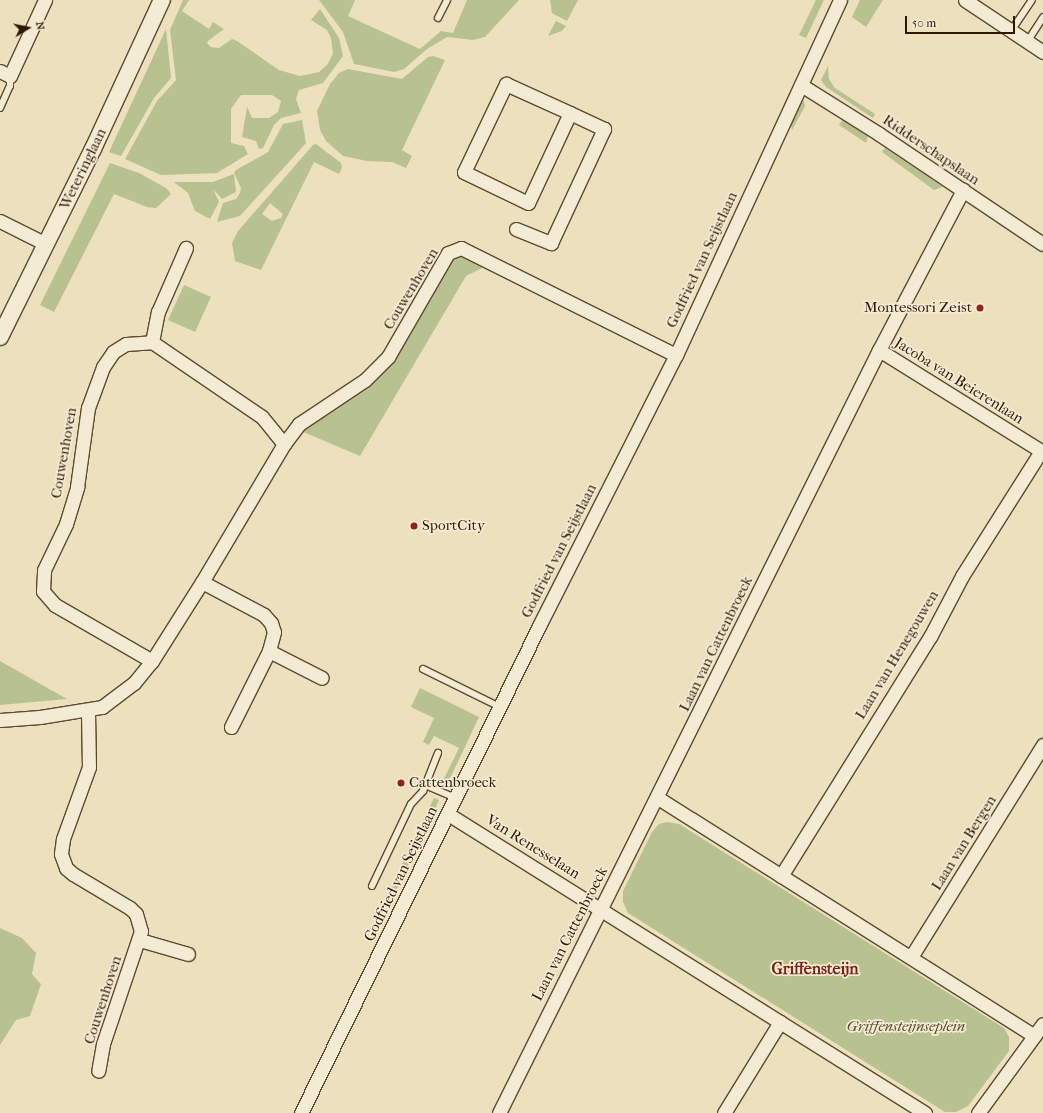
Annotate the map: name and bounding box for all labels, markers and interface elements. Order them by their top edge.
north arrow [8,8,48,48]
scale bar [907,8,1017,34]
text: 50 m [912,16,936,30]
text: N [33,21,47,31]
street label: Ridderschapslaan [879,111,983,189]
street label: Weteringlaan [56,125,110,213]
street label: Godfried van Seijstlaan [663,189,741,331]
street label: Couwenhoven [380,245,442,333]
place label: Montessori Zeist [864,299,972,317]
marker: Montessori Zeist [975,303,985,313]
street label: Jacoba van Beierenlaan [891,334,1027,428]
street label: Couwenhoven [47,406,81,500]
street label: Godfried van Seijstlaan [517,481,601,621]
place label: SportCity [422,517,485,535]
marker: SportCity [409,521,419,531]
street label: Laan van Cattenbroeck [675,573,757,715]
street label: Laan van Henegouwen [851,587,943,723]
place label: Cattenbroeck [409,774,496,792]
marker: Cattenbroeck [396,778,406,788]
street label: Laan van Bergen [928,792,1000,894]
street label: Godfried van Seijstlaan [360,804,442,944]
street label: Van Renesselaan [483,811,583,883]
street label: Laan van Cattenbroeck [528,864,612,1004]
street label: Couwenhoven [80,953,126,1047]
district label: Griffensteijn [771,959,859,979]
park label: Griffensteijnseplein [847,1018,965,1036]

